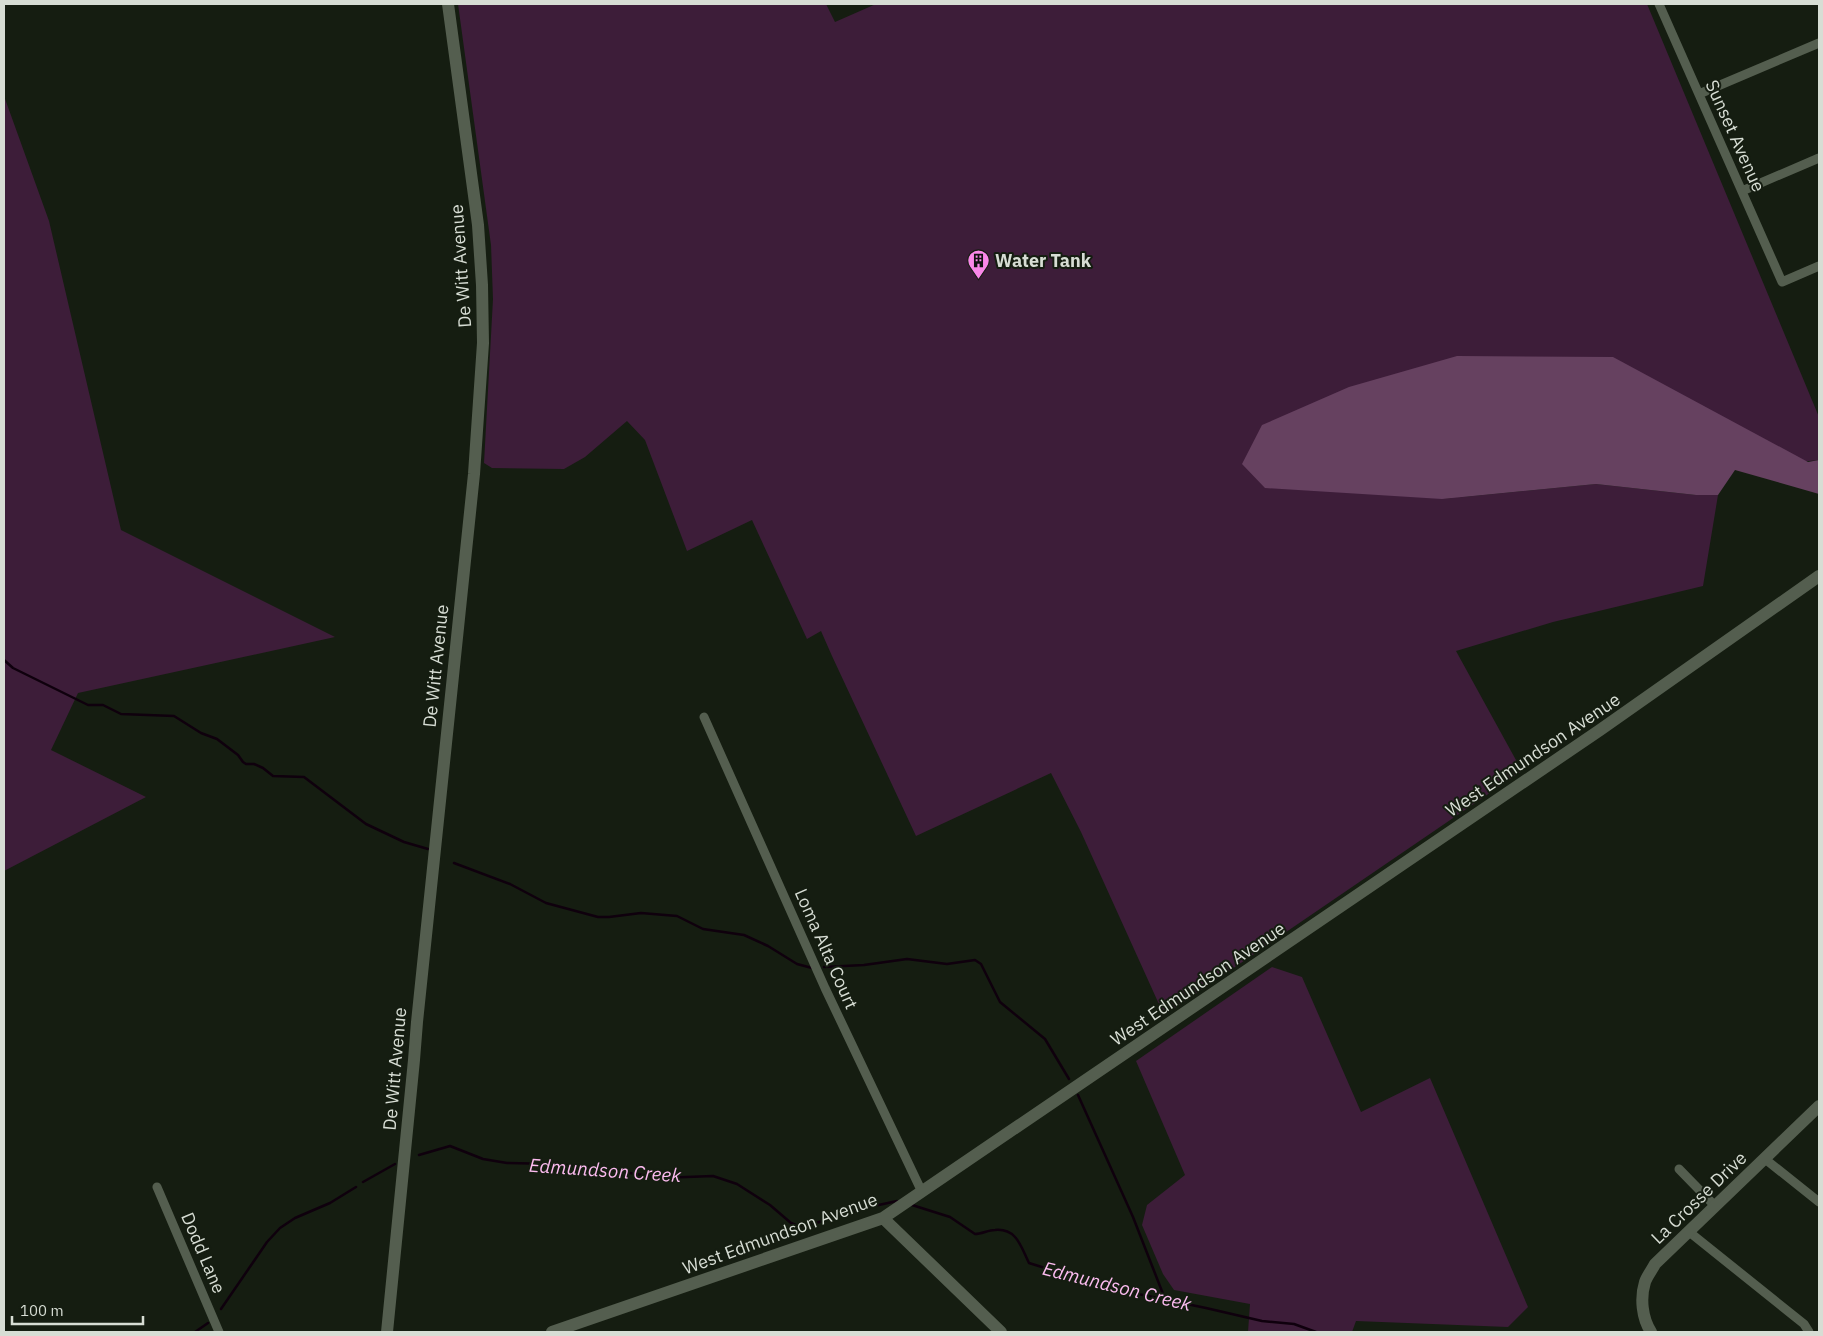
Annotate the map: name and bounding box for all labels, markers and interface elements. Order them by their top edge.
street label: Sunset Avenue [1700,76,1770,195]
street label: De Witt Avenue [445,203,476,328]
building icon: Water Tank [967,249,991,280]
place label: Water Tank [995,249,1092,272]
street label: De Witt Avenue [418,603,453,729]
street label: West Edmundson Avenue [1441,687,1624,822]
street label: Loma Alta Court [790,885,863,1013]
street label: West Edmundson Avenue [1106,916,1289,1051]
street label: De Witt Avenue [378,1006,411,1132]
street label: La Crosse Drive [1646,1146,1751,1249]
water label: Edmundson Creek [528,1153,683,1187]
street label: West Edmundson Avenue [679,1188,880,1280]
street label: Dodd Lane [176,1209,231,1297]
water label: Edmundson Creek [1040,1256,1195,1316]
scale bar [12,1294,144,1326]
text: 100 m [20,1301,64,1320]

